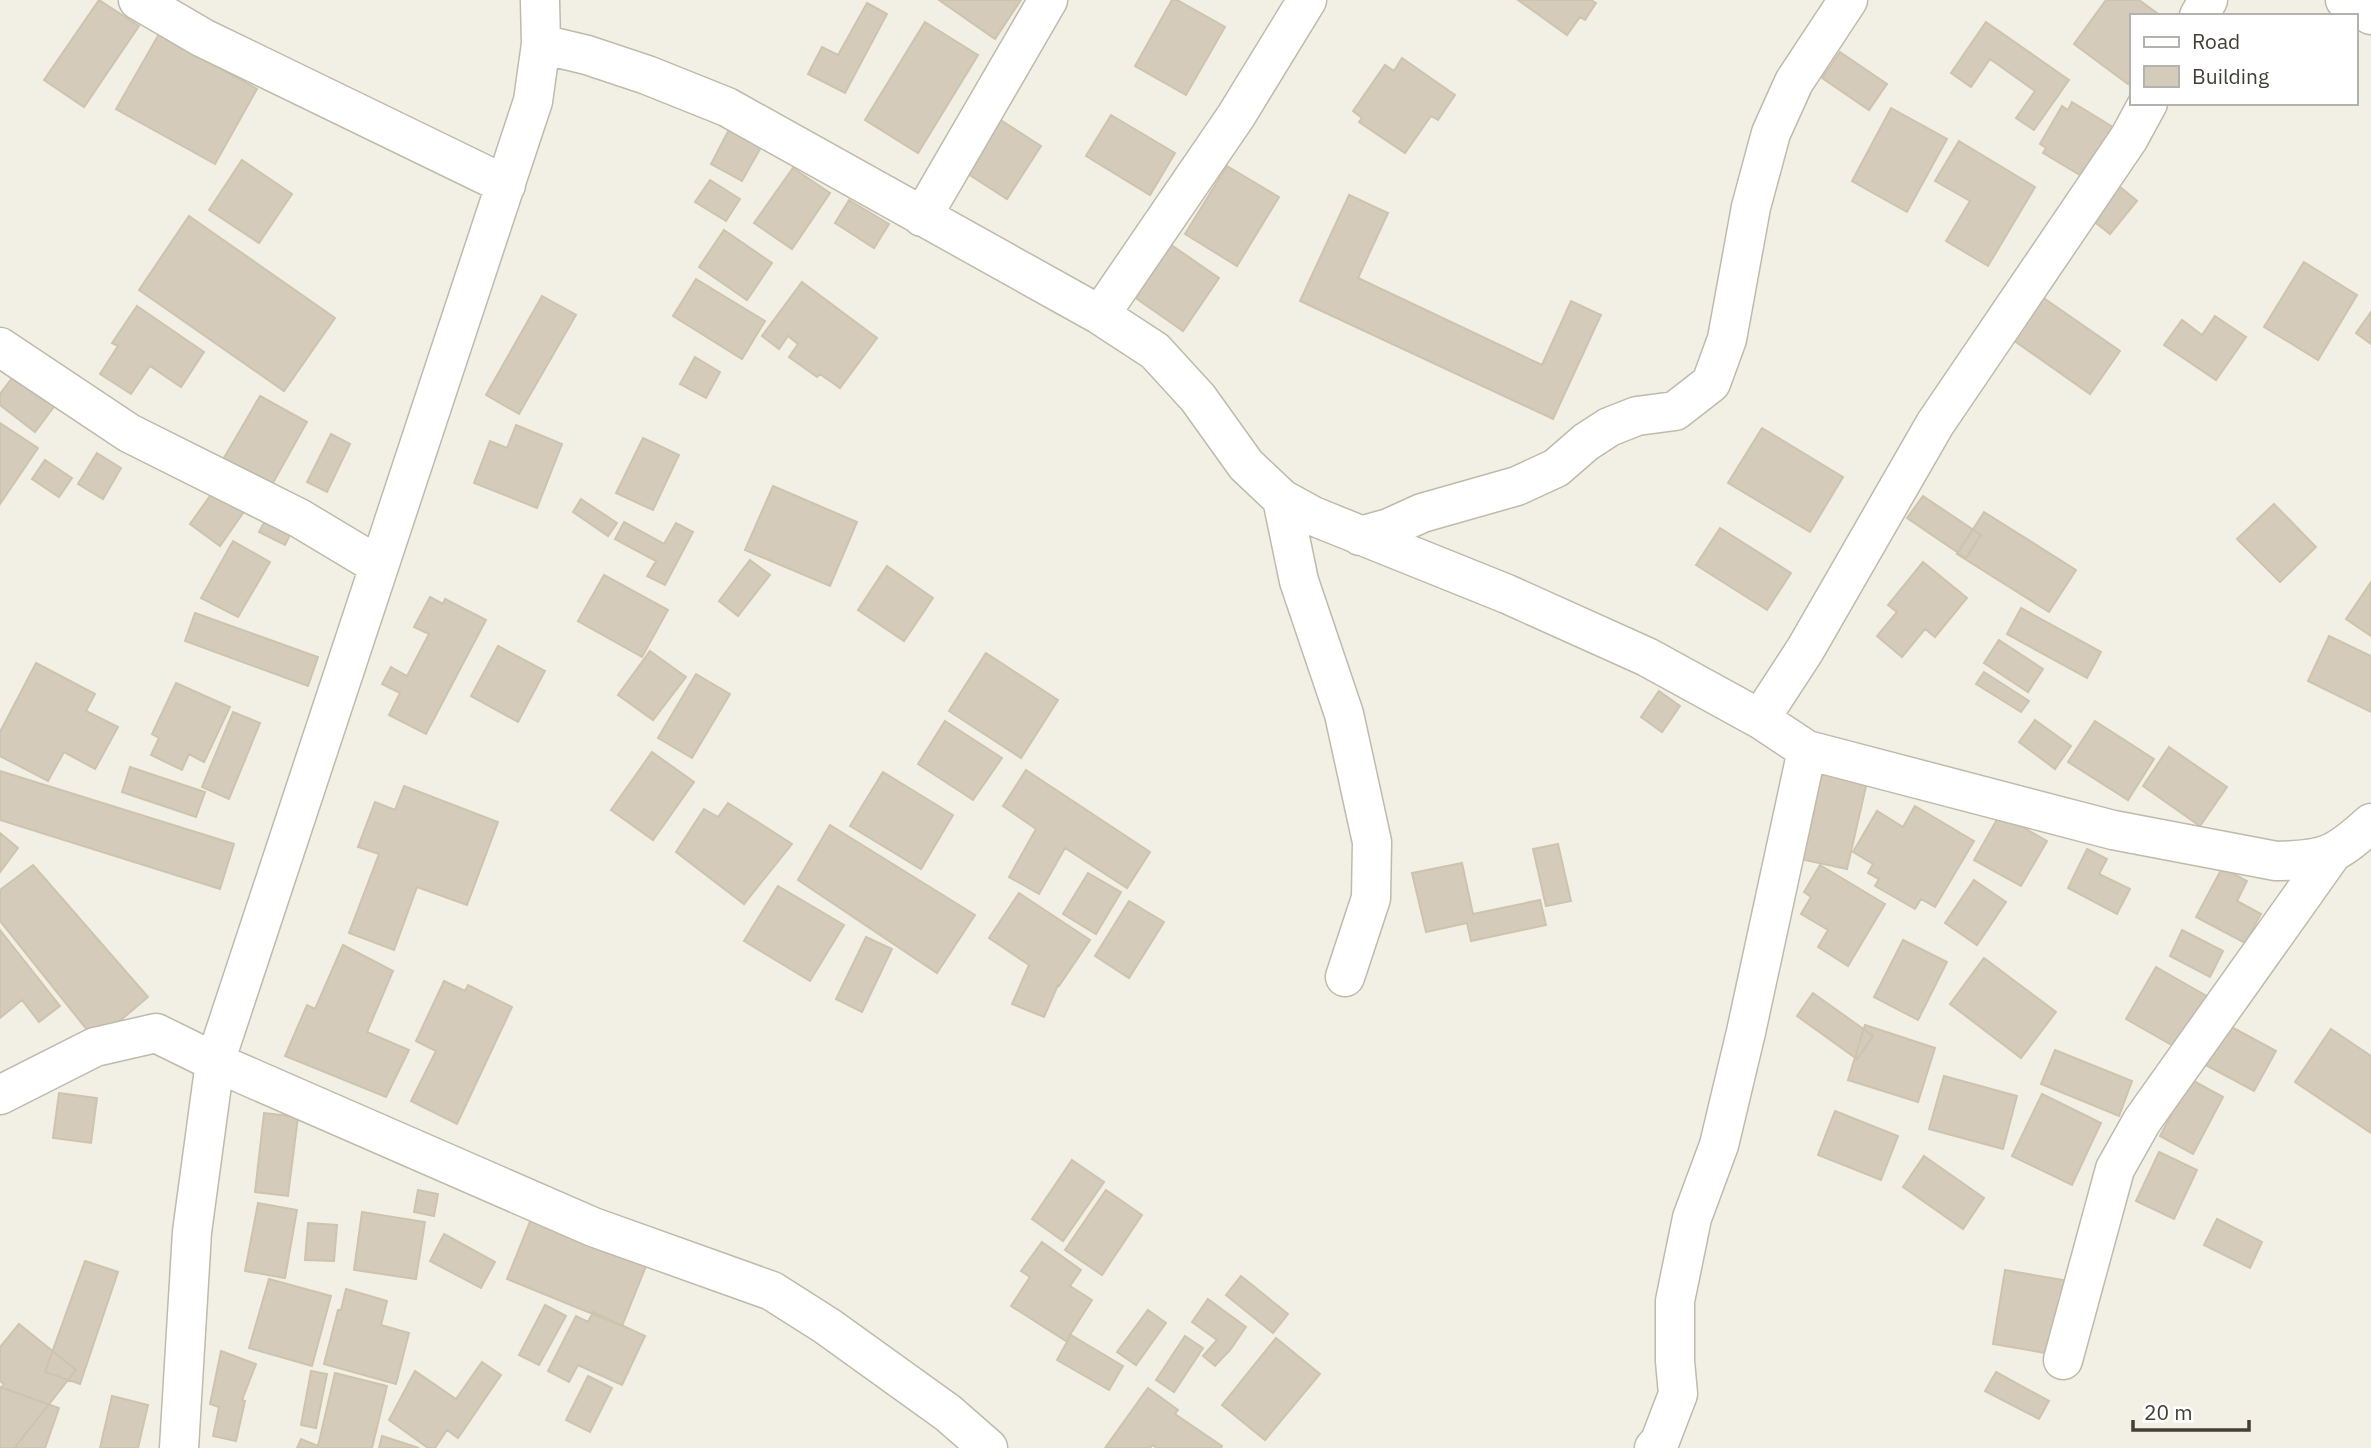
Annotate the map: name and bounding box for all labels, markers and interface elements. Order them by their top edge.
legend [2130,14,2357,105]
text: Road [2192,27,2240,55]
text: Building [2192,62,2269,90]
scale bar [2133,1388,2248,1432]
text: 20 m [2144,1398,2193,1426]

